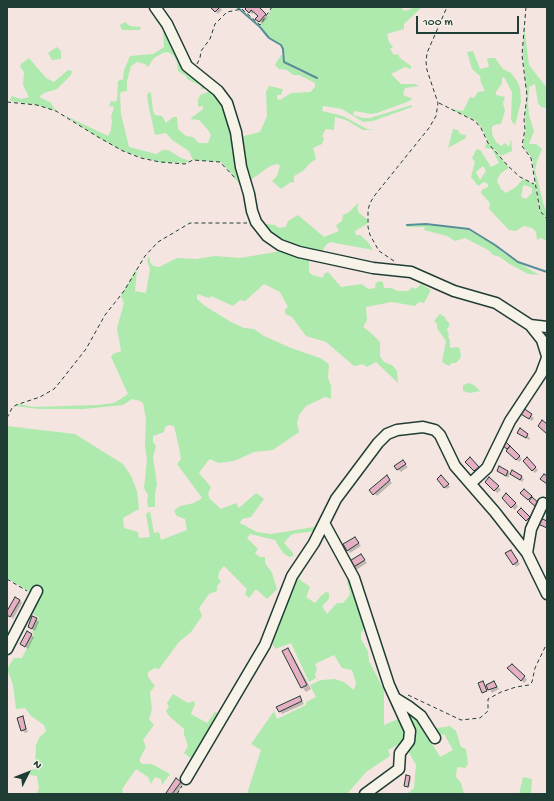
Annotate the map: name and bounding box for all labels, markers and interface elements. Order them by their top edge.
scale bar [418,8,521,34]
text: 100 m [423,16,453,30]
north arrow [8,753,48,793]
text: N [30,758,44,772]

